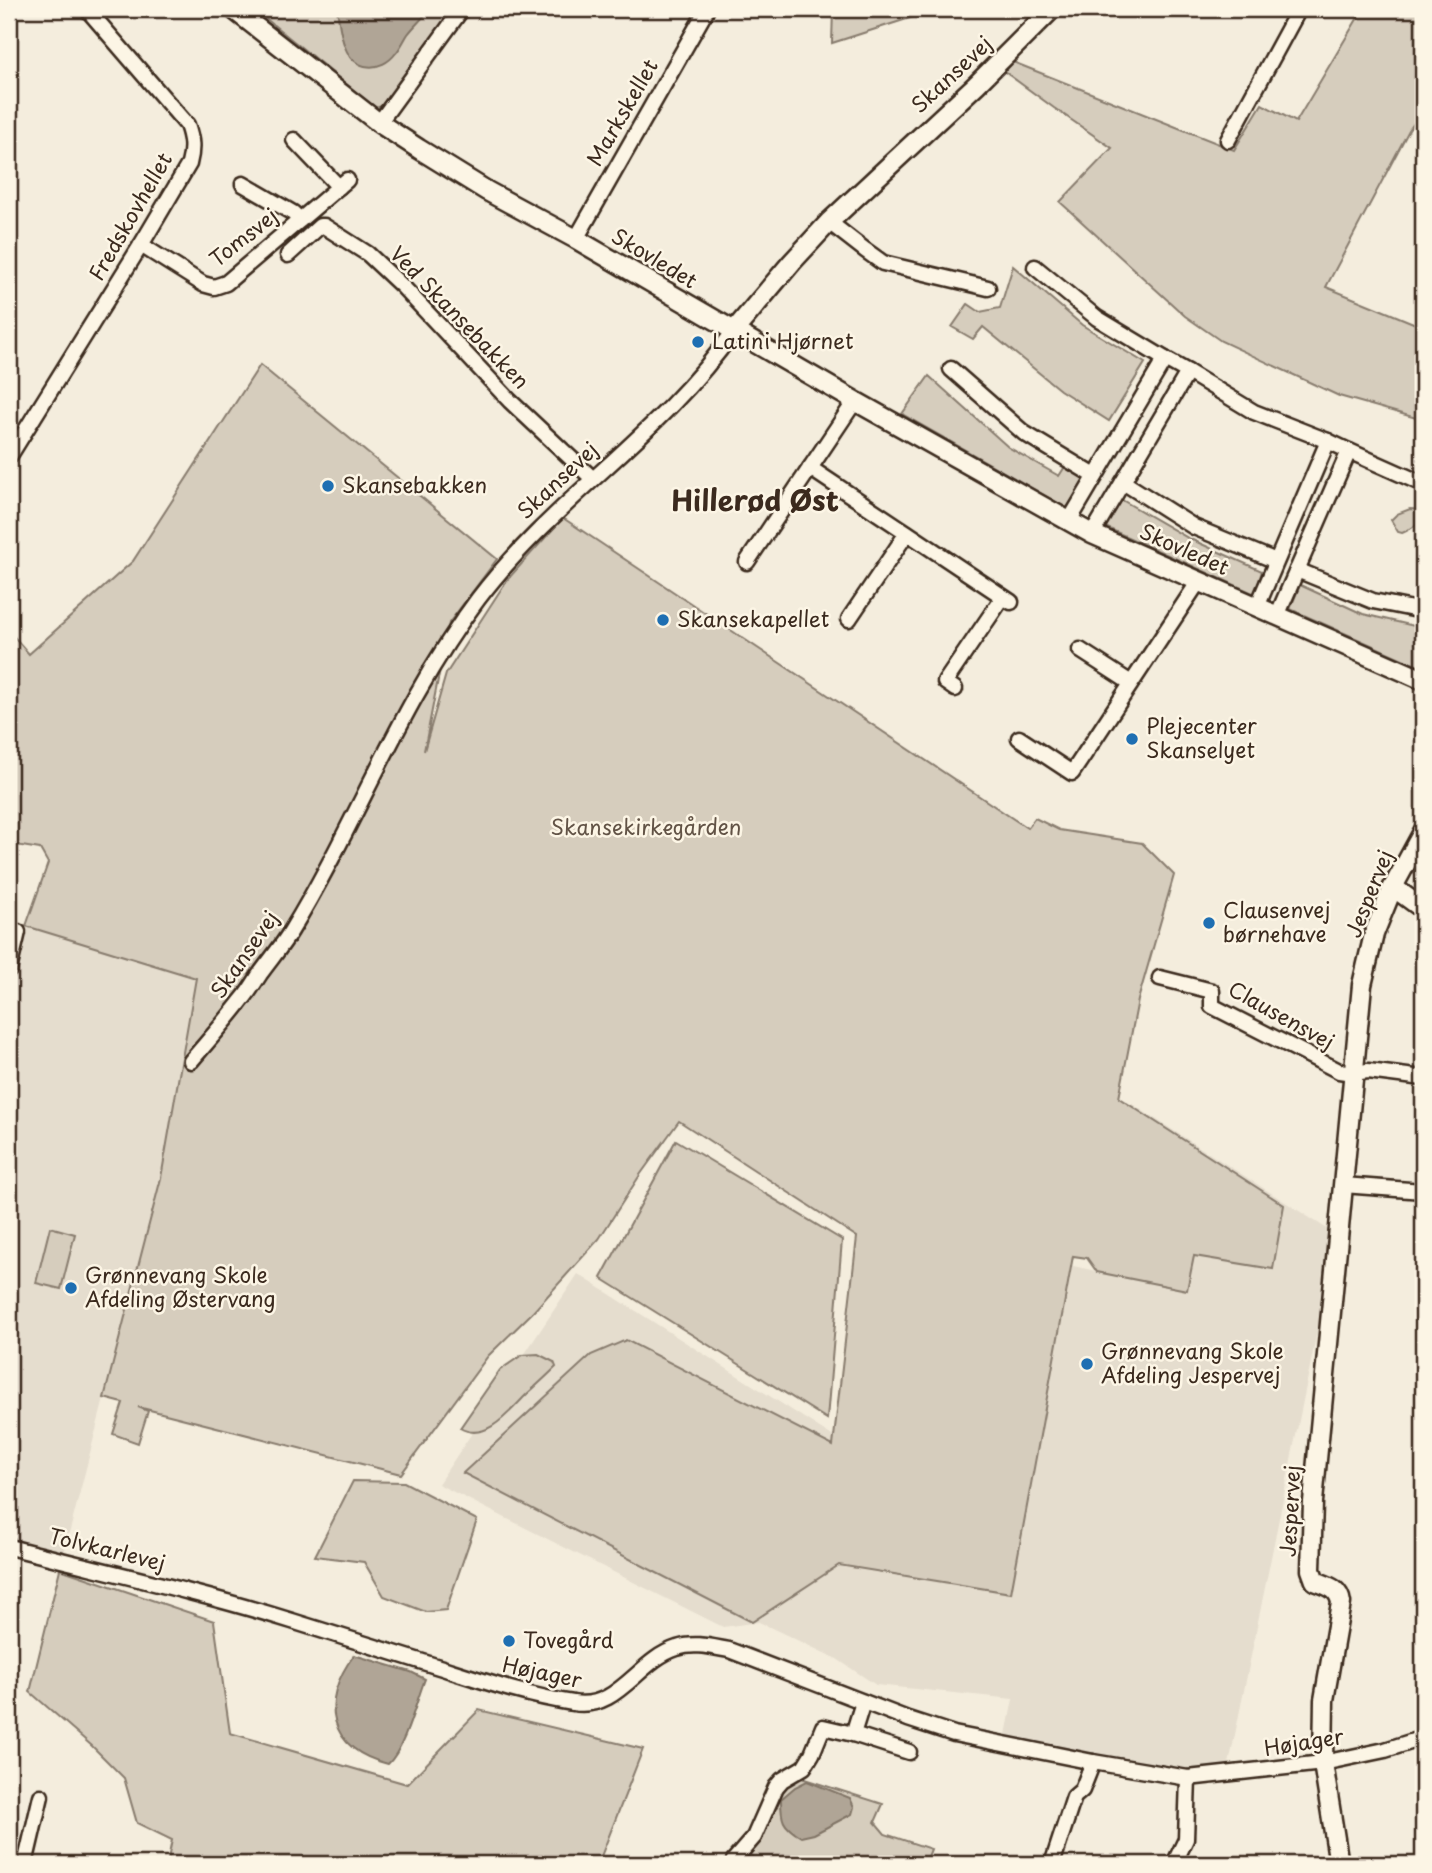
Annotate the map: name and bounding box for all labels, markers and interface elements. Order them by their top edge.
street label: Skansevej [903,28,998,120]
street label: Markskellet [578,52,665,172]
street label: Fredskovhellet [80,146,179,286]
street label: Tomsvej [202,199,284,273]
street label: Skovledet [606,219,704,296]
street label: Ved Skansebakken [383,238,537,396]
place label: Latini Hjørnet [712,324,854,356]
marker: Latini Hjørnet [690,334,706,350]
street label: Skansevej [509,434,604,526]
place label: Skansebakken [342,468,487,500]
marker: Skansebakken [320,478,336,494]
district label: Hillerød Øst [671,478,839,521]
street label: Skovledet [1135,514,1235,582]
place label: Skansekapellet [677,602,829,634]
marker: Skansekapellet [655,612,671,628]
place label: Plejecenter Skanselyet [1146,709,1257,765]
marker: Plejecenter Skanselyet [1124,731,1140,747]
park label: Skansekirkegården [551,810,741,842]
street label: Jespervej [1336,845,1400,942]
place label: Clausenvej børnehave [1223,893,1330,949]
street label: Skansevej [201,903,285,1004]
marker: Clausenvej børnehave [1201,915,1217,931]
street label: Clausensvej [1223,972,1341,1057]
place label: Grønnevang Skole Afdeling Østervang [85,1258,276,1314]
marker: Grønnevang Skole Afdeling Østervang [63,1280,79,1296]
place label: Grønnevang Skole Afdeling Jespervej [1101,1334,1284,1390]
marker: Grønnevang Skole Afdeling Jespervej [1079,1356,1095,1372]
street label: Jespervej [1271,1464,1307,1558]
street label: Tolvkarlevej [46,1518,169,1578]
place label: Tovegård [523,1623,614,1655]
marker: Tovegård [501,1633,517,1649]
street label: Højager [500,1647,585,1695]
street label: Højager [1262,1719,1346,1763]

